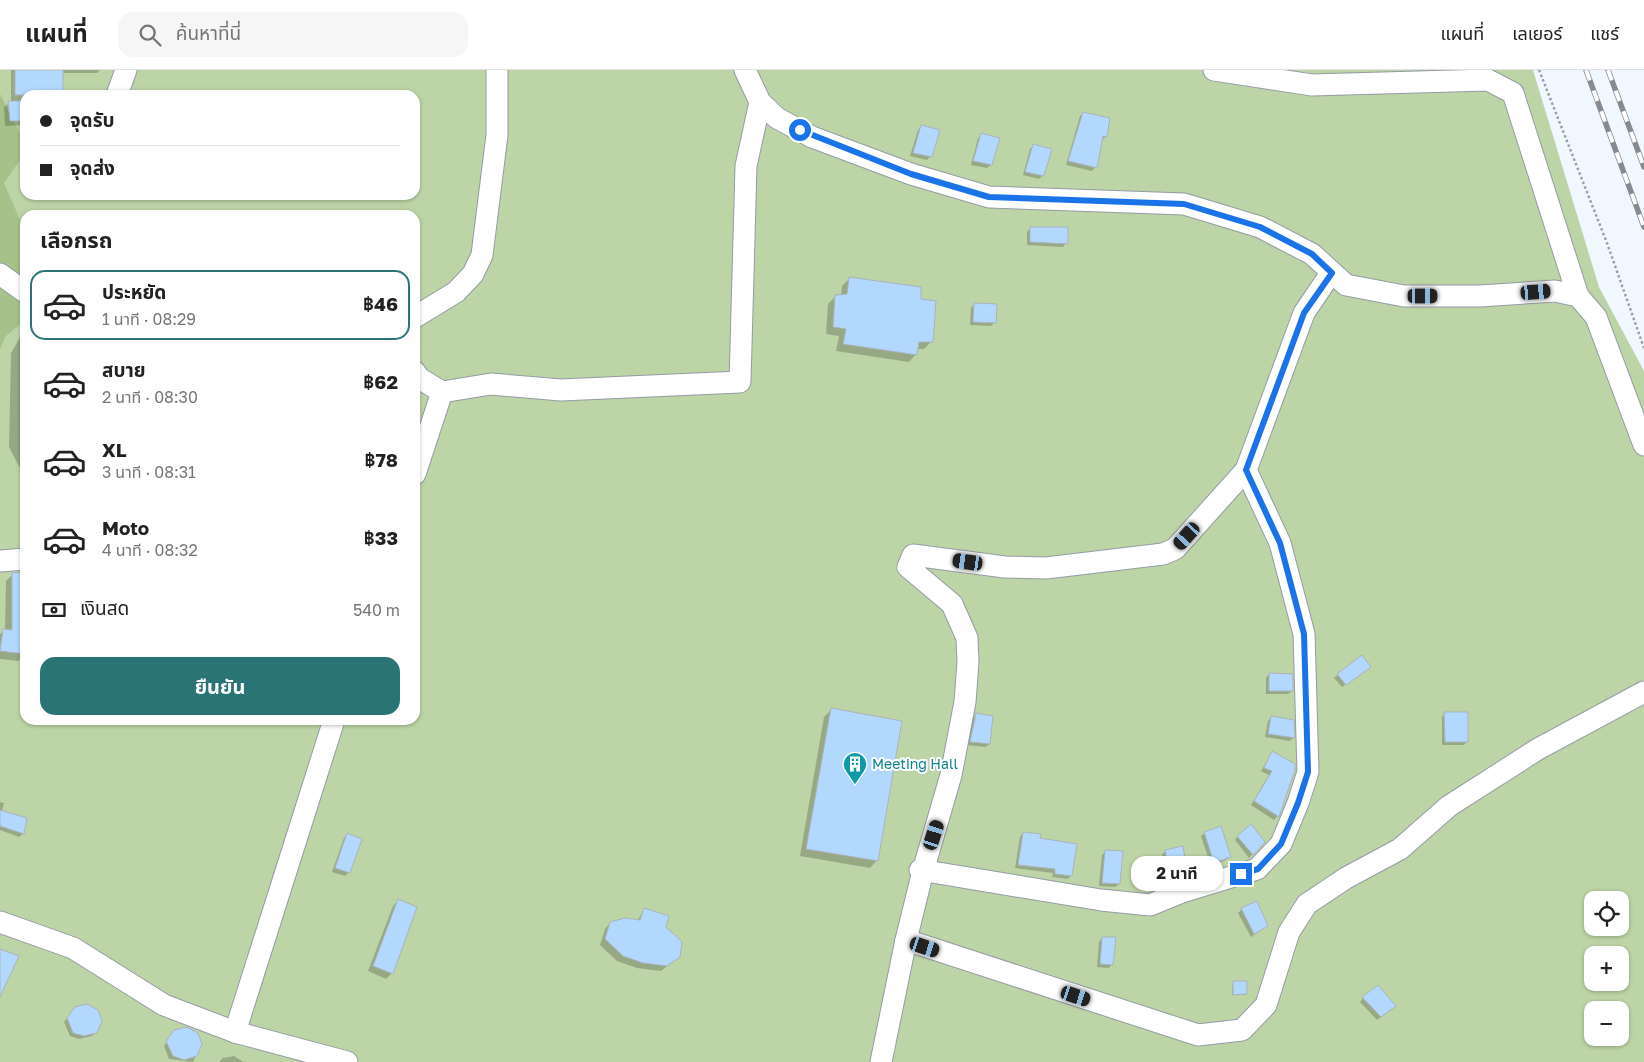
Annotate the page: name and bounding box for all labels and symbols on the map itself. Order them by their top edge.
route start [789,119,811,141]
car [1520,283,1551,301]
car [1408,289,1438,304]
car [1171,520,1202,552]
car [952,552,983,572]
building icon: Meeting Hall [842,751,868,785]
place label: Meeting Hall [872,755,958,772]
car [922,818,945,852]
callout: 2 นาที [1131,856,1224,892]
route end [1230,863,1252,885]
car [908,935,941,959]
car [1059,984,1092,1008]

